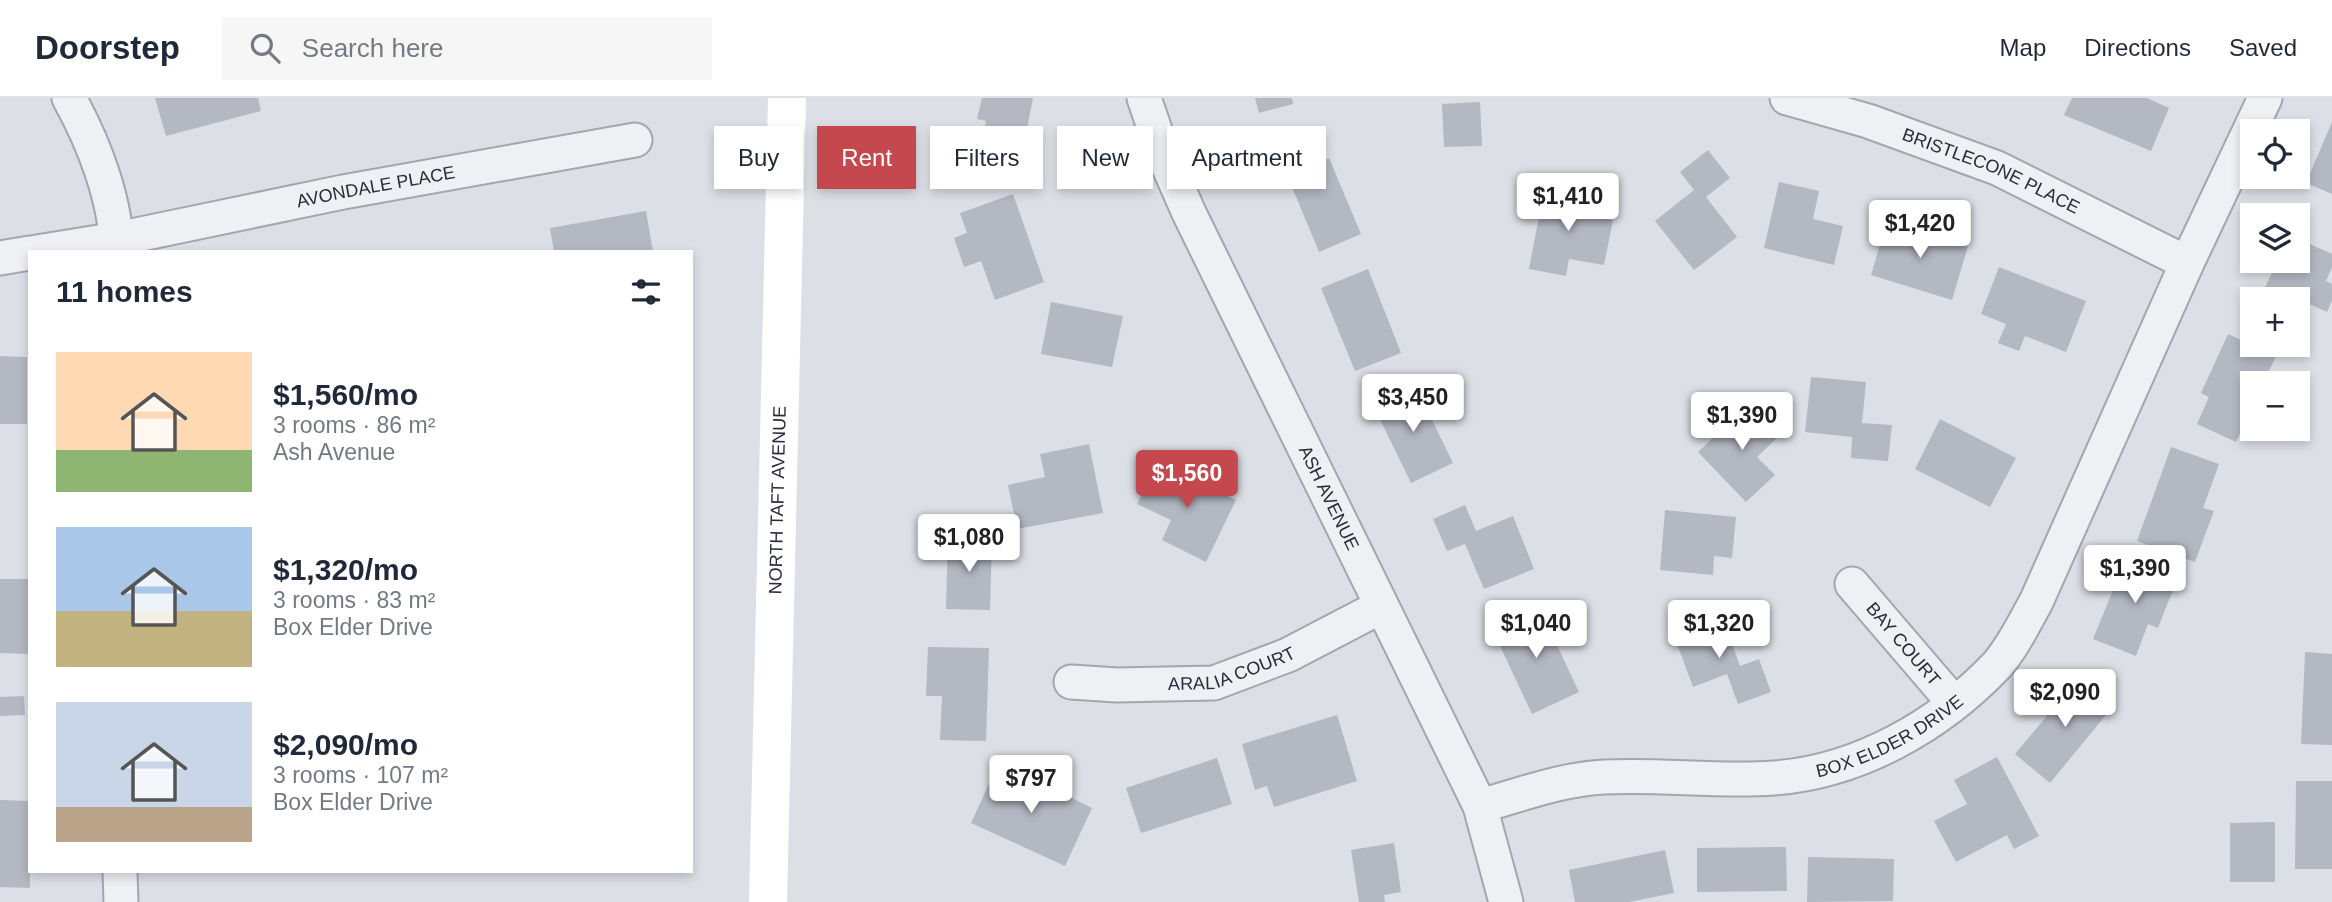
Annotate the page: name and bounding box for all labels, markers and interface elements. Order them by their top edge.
search box [222,17,712,80]
text: Doorstep [35,29,180,66]
icon: search [246,29,284,67]
text: Search here [302,33,444,63]
text: Map [2000,34,2046,61]
text: Directions [2084,34,2191,61]
text: Saved [2229,34,2297,61]
map controls [2240,119,2310,441]
button: locate [2240,119,2310,189]
street label: BRISTLECONE PLACE [1900,124,2083,218]
chip: Buy [714,126,803,189]
chip: Rent [817,126,916,189]
chip: Filters [930,126,1043,189]
chip: New [1057,126,1153,189]
chip: Apartment [1167,126,1326,189]
street label: AVONDALE PLACE [295,162,457,211]
pin: $1,410 [1511,174,1625,233]
text: $1,410 [1533,183,1603,209]
pin: $1,420 [1863,200,1977,260]
button: layers [2240,203,2310,273]
text: $1,420 [1885,210,1955,236]
icon: filters [627,273,665,311]
text: 11 homes [56,275,193,308]
button: + [2240,287,2310,357]
button: − [2240,371,2310,441]
pin: $3,450 [1356,374,1470,434]
text: $1,560/mo [273,378,418,411]
icon: home [112,380,196,464]
text: $3,450 [1378,384,1448,410]
pin: $1,390 [1685,392,1799,452]
text: $1,390 [1707,402,1777,428]
street label: NORTH TAFT AVENUE [765,406,790,595]
text: 3 rooms · 86 m² [273,412,435,438]
text: Ash Avenue [273,439,395,465]
street label: ASH AVENUE [1295,442,1363,553]
pin: $1,560 [1130,450,1244,510]
text: $1,560 [1152,460,1222,486]
pin: $1,080 [912,514,1026,574]
text: $1,080 [934,524,1004,550]
pin: $1,390 [2078,546,2192,605]
text: $1,320/mo [273,553,418,586]
icon: home [112,555,196,639]
text: $1,390 [2100,555,2170,581]
text: 3 rooms · 83 m² [273,587,435,613]
street label: BAY COURT [1862,598,1945,690]
pin: $1,040 [1479,601,1593,660]
pin: $1,320 [1662,601,1776,660]
text: $1,040 [1501,610,1571,636]
text: $1,320 [1684,610,1754,636]
text: Box Elder Drive [273,614,433,640]
street label: ARALIA COURT [1168,643,1299,694]
pin: $2,090 [2008,670,2122,729]
text: $2,090 [2030,679,2100,705]
street label: BOX ELDER DRIVE [1814,691,1967,781]
text: $2,090/mo [273,728,418,761]
icon: home [112,730,196,814]
pin: $797 [990,756,1072,815]
text: 3 rooms · 107 m² [273,762,448,788]
text: $797 [1005,765,1057,791]
text: Box Elder Drive [273,789,433,815]

